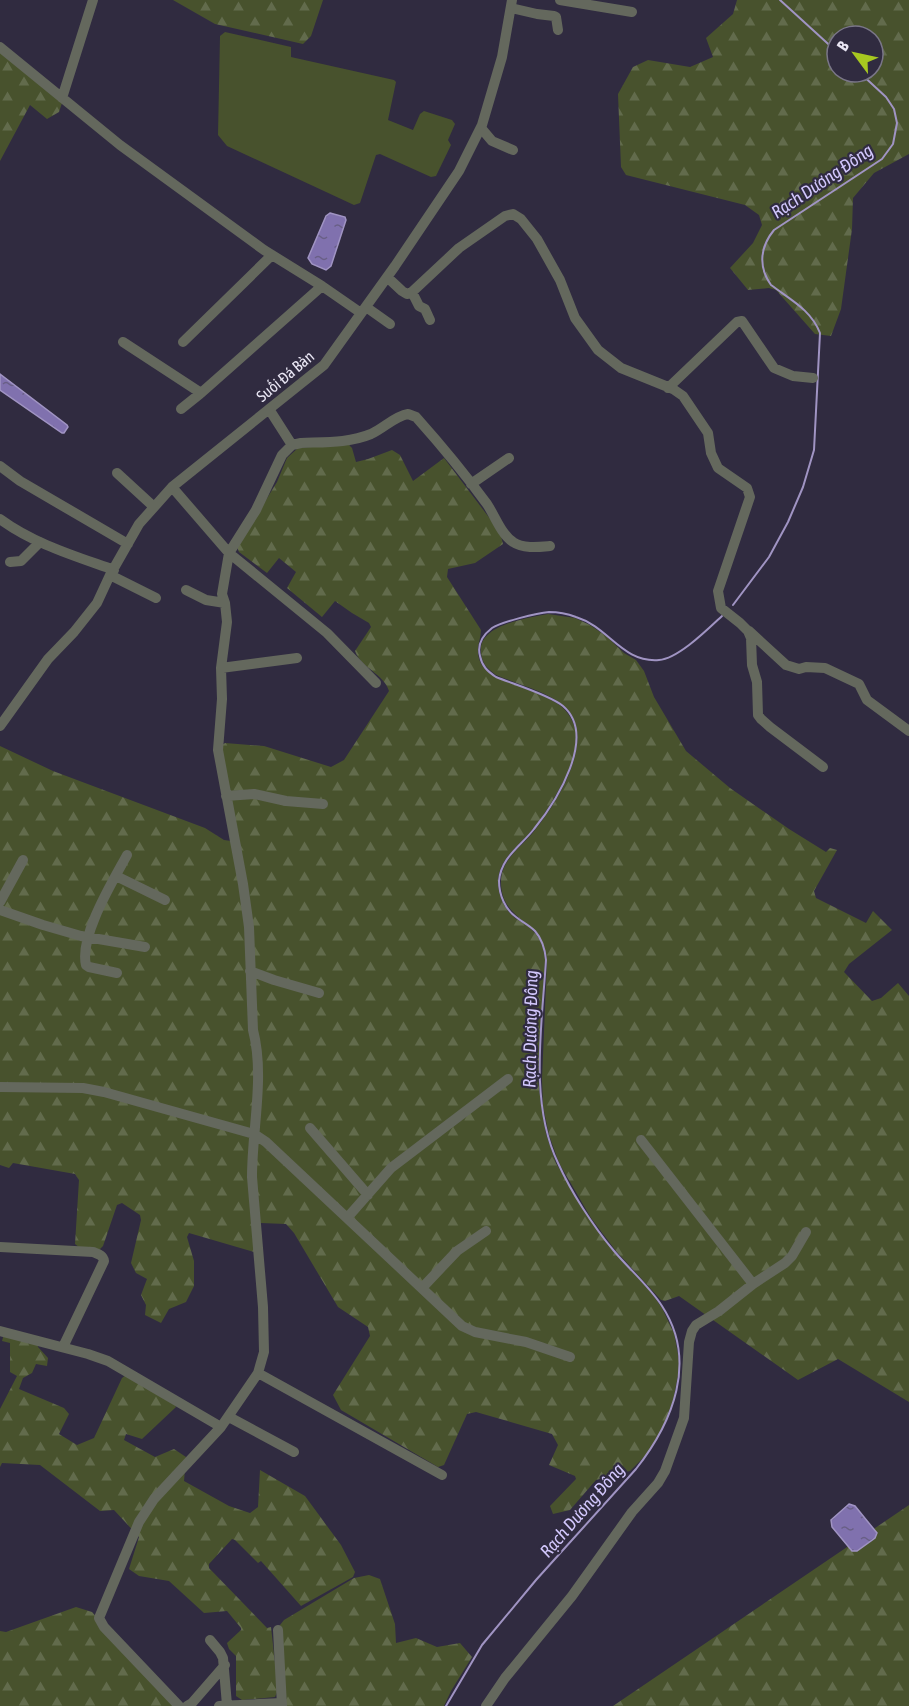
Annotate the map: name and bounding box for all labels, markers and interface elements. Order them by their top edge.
north arrow [825,24,885,84]
text: B [833,37,852,54]
water label: Rạch Dương Đông [767,139,877,223]
street label: Suối Đá Bàn [252,346,317,405]
water label: Rạch Dương Đông [518,970,542,1088]
water label: Rạch Dương Đông [535,1459,629,1561]

